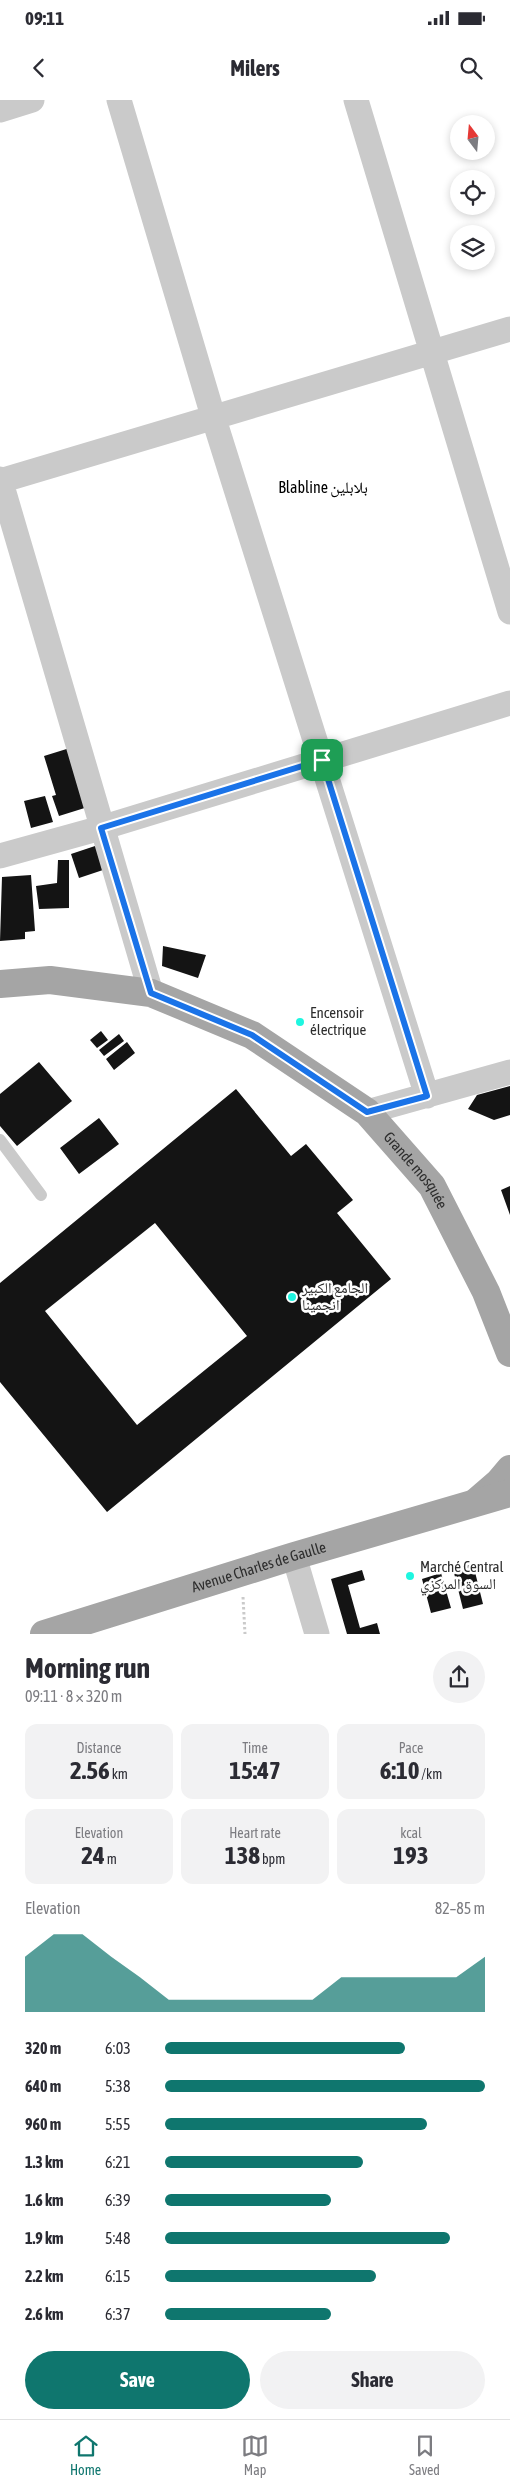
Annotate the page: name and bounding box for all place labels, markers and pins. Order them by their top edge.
pin [301,739,343,781]
place label: Encensoir électrique [310,1004,366,1038]
marker: Encensoir électrique [294,1016,306,1028]
place label: الجامع الكبير انجمينا [301,1279,368,1313]
marker: الجامع الكبير انجمينا [286,1291,298,1303]
place label: Marché Central السوق المركزي [420,1558,503,1596]
marker: Marché Central السوق المركزي [404,1570,416,1582]

